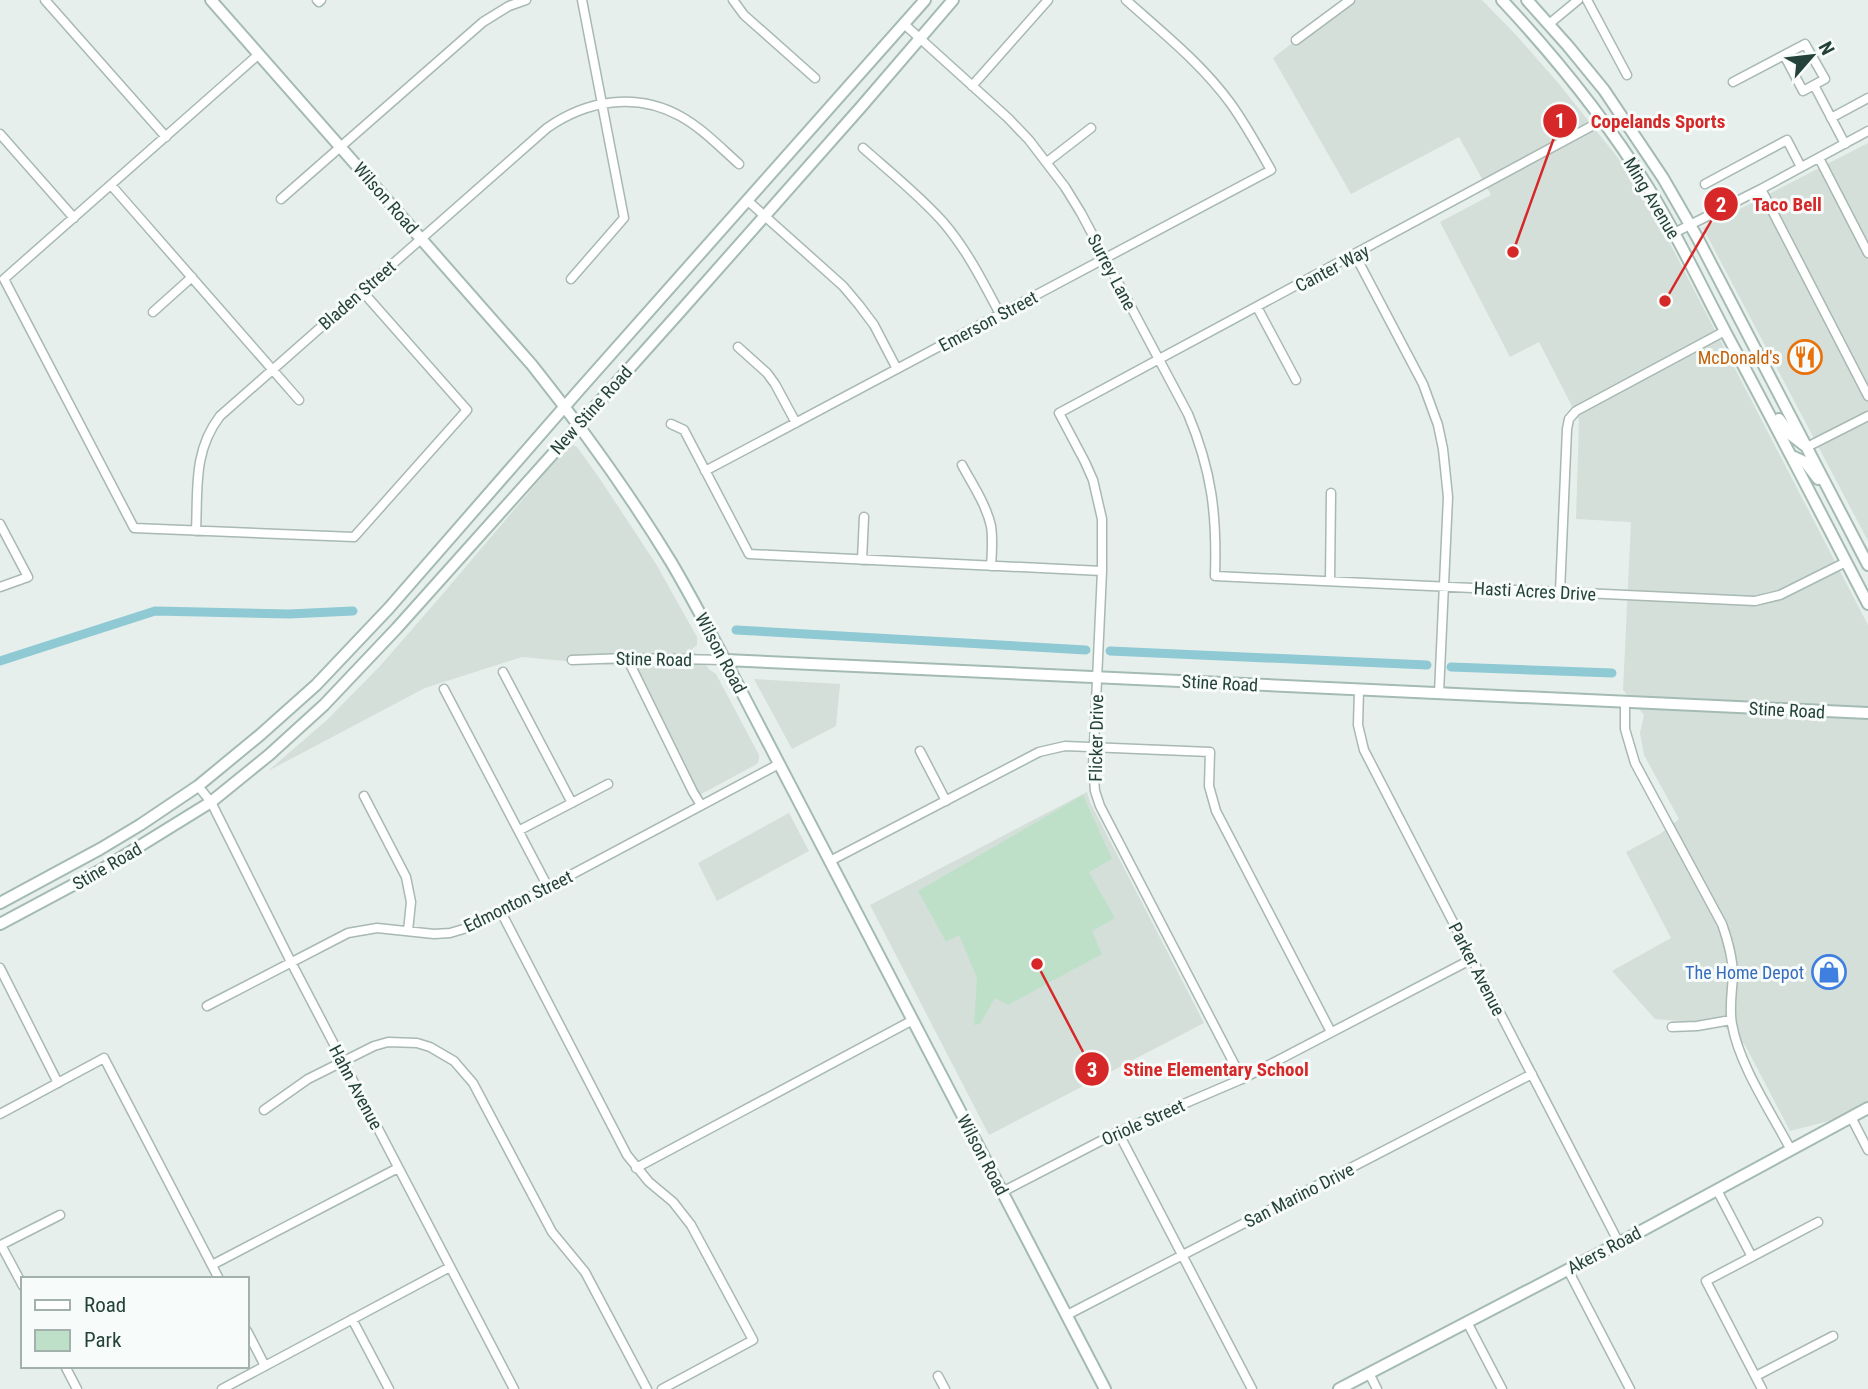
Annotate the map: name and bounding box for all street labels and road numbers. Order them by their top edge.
street label: Ming Avenue [1619,153,1685,243]
street label: Wilson Road [349,158,423,238]
street label: Surrey Lane [1083,230,1141,314]
street label: Canter Way [1292,240,1373,296]
street label: Bladen Street [314,256,400,334]
street label: Emerson Street [935,286,1041,356]
street label: New Stine Road [546,361,636,459]
street label: Hasti Acres Drive [1473,577,1597,605]
street label: Wilson Road [691,609,751,697]
street label: Stine Road [616,648,692,670]
street label: Stine Road [1181,671,1259,695]
street label: Flicker Drive [1085,694,1107,782]
street label: Stine Road [1748,698,1826,722]
street label: Stine Road [69,838,145,894]
street label: Edmonton Street [460,866,576,936]
street label: Parker Avenue [1445,919,1509,1019]
street label: Hahn Avenue [325,1041,387,1133]
street label: Oriole Street [1098,1094,1188,1150]
street label: Wilson Road [953,1111,1013,1199]
street label: San Marino Drive [1241,1158,1357,1232]
street label: Akers Road [1563,1222,1645,1278]

